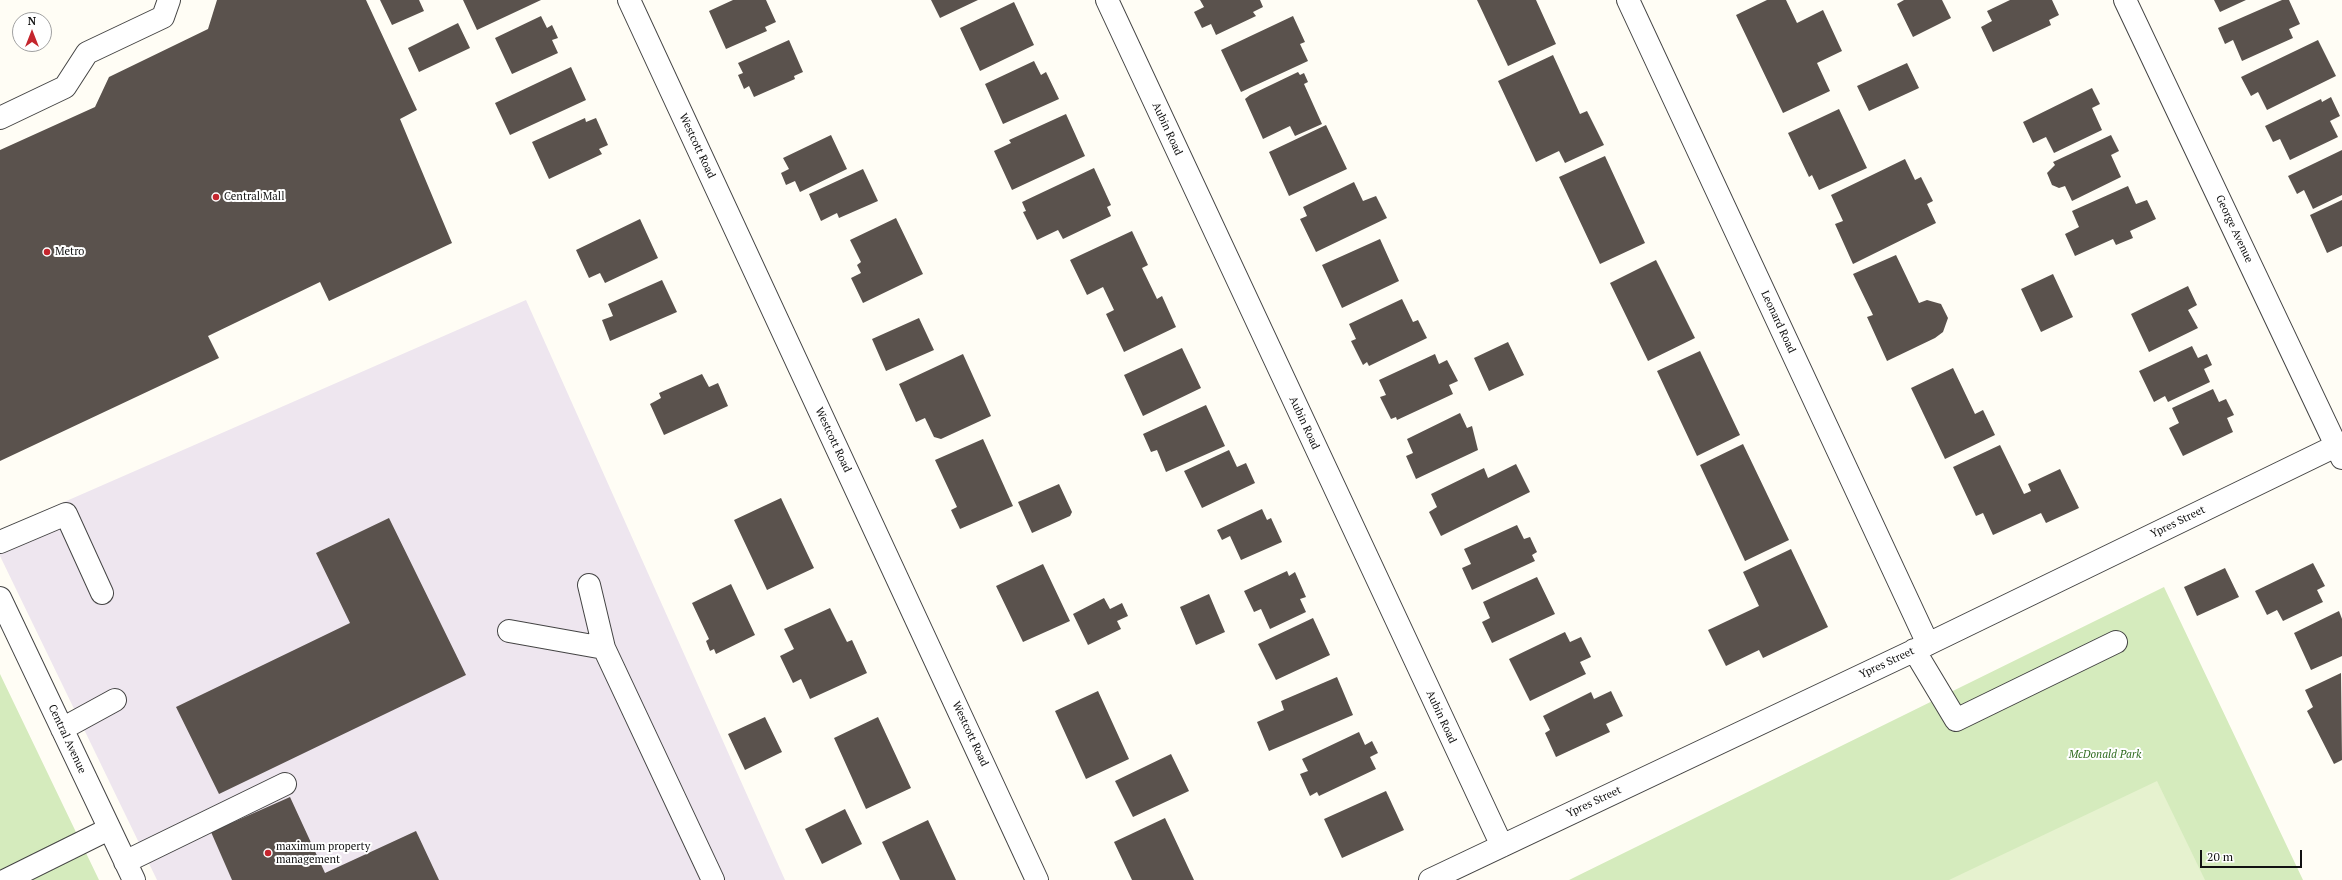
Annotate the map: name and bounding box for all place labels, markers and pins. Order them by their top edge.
place label: Central Mall [224,190,284,204]
marker: Central Mall [211,192,221,202]
place label: Metro [55,245,84,259]
marker: Metro [42,247,52,257]
place label: maximum property management [276,840,370,866]
marker: maximum property management [263,848,273,858]

